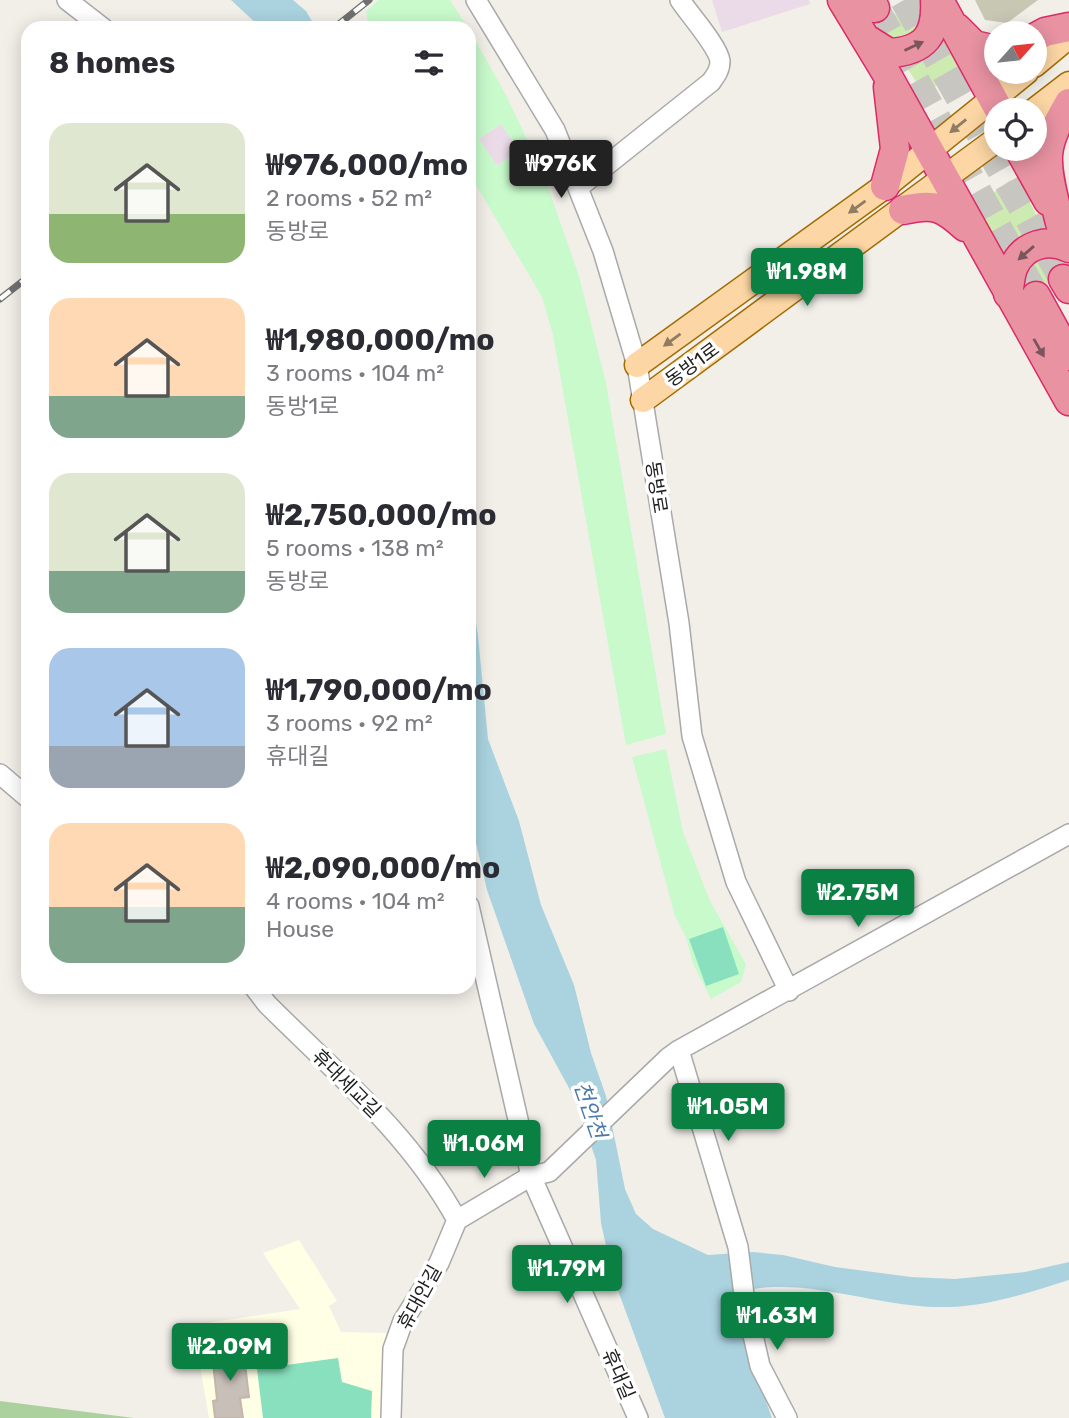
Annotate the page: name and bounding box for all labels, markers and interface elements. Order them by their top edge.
north arrow [984,21,1046,84]
map controls [984,21,1047,161]
one-way arrow [903,40,924,52]
icon: filters [410,44,448,82]
text: 8 homes [49,45,175,81]
button: locate [984,98,1047,161]
one-way arrow [950,118,967,133]
pin: ₩976K [512,140,610,200]
text: ₩976,000/mo [266,147,468,183]
text: ₩976K [525,149,597,177]
icon: home [105,151,189,235]
text: 2 rooms · 52 m² [266,184,432,212]
one-way arrow [848,200,866,214]
text: 동방로 [266,217,329,245]
one-way arrow [1017,245,1035,261]
pin: ₩1.98M [750,248,864,308]
text: ₩1.98M [767,257,847,285]
text: ₩1,980,000/mo [266,322,495,358]
icon: home [105,326,189,410]
one-way arrow [663,333,681,347]
street label: 동방1로 [661,337,724,392]
one-way arrow [1033,338,1045,358]
text: 3 rooms · 104 m² [266,359,444,387]
text: 동방1로 [266,392,339,420]
street label: 동방로 [641,459,672,515]
text: ₩2,750,000/mo [266,497,497,533]
icon: home [105,501,189,585]
text: 5 rooms · 138 m² [266,534,443,562]
text: 동방로 [266,567,329,595]
text: ₩1,790,000/mo [266,672,492,708]
icon: home [105,676,189,760]
text: 3 rooms · 92 m² [266,709,432,737]
text: 휴대길 [266,742,329,770]
text: ₩2,090,000/mo [266,850,500,886]
icon: home [105,851,189,935]
pin: ₩2.75M [801,870,915,929]
text: ₩2.75M [817,878,899,906]
text: 4 rooms · 104 m² [266,887,445,915]
text: House [266,915,334,943]
street label: 휴대세교길 [308,1044,386,1122]
water label: 천안천 [569,1078,613,1144]
pin: ₩1.05M [671,1084,785,1143]
text: ₩1.05M [688,1092,768,1120]
pin: ₩1.06M [427,1120,541,1180]
text: ₩1.06M [443,1129,525,1157]
pin: ₩1.79M [510,1246,624,1305]
text: ₩1.79M [528,1254,606,1282]
street label: 휴대안길 [392,1261,446,1333]
pin: ₩1.63M [720,1292,834,1352]
text: ₩1.63M [737,1301,817,1329]
pin: ₩2.09M [173,1324,287,1383]
text: ₩2.09M [188,1332,272,1360]
street label: 휴대길 [598,1346,639,1403]

